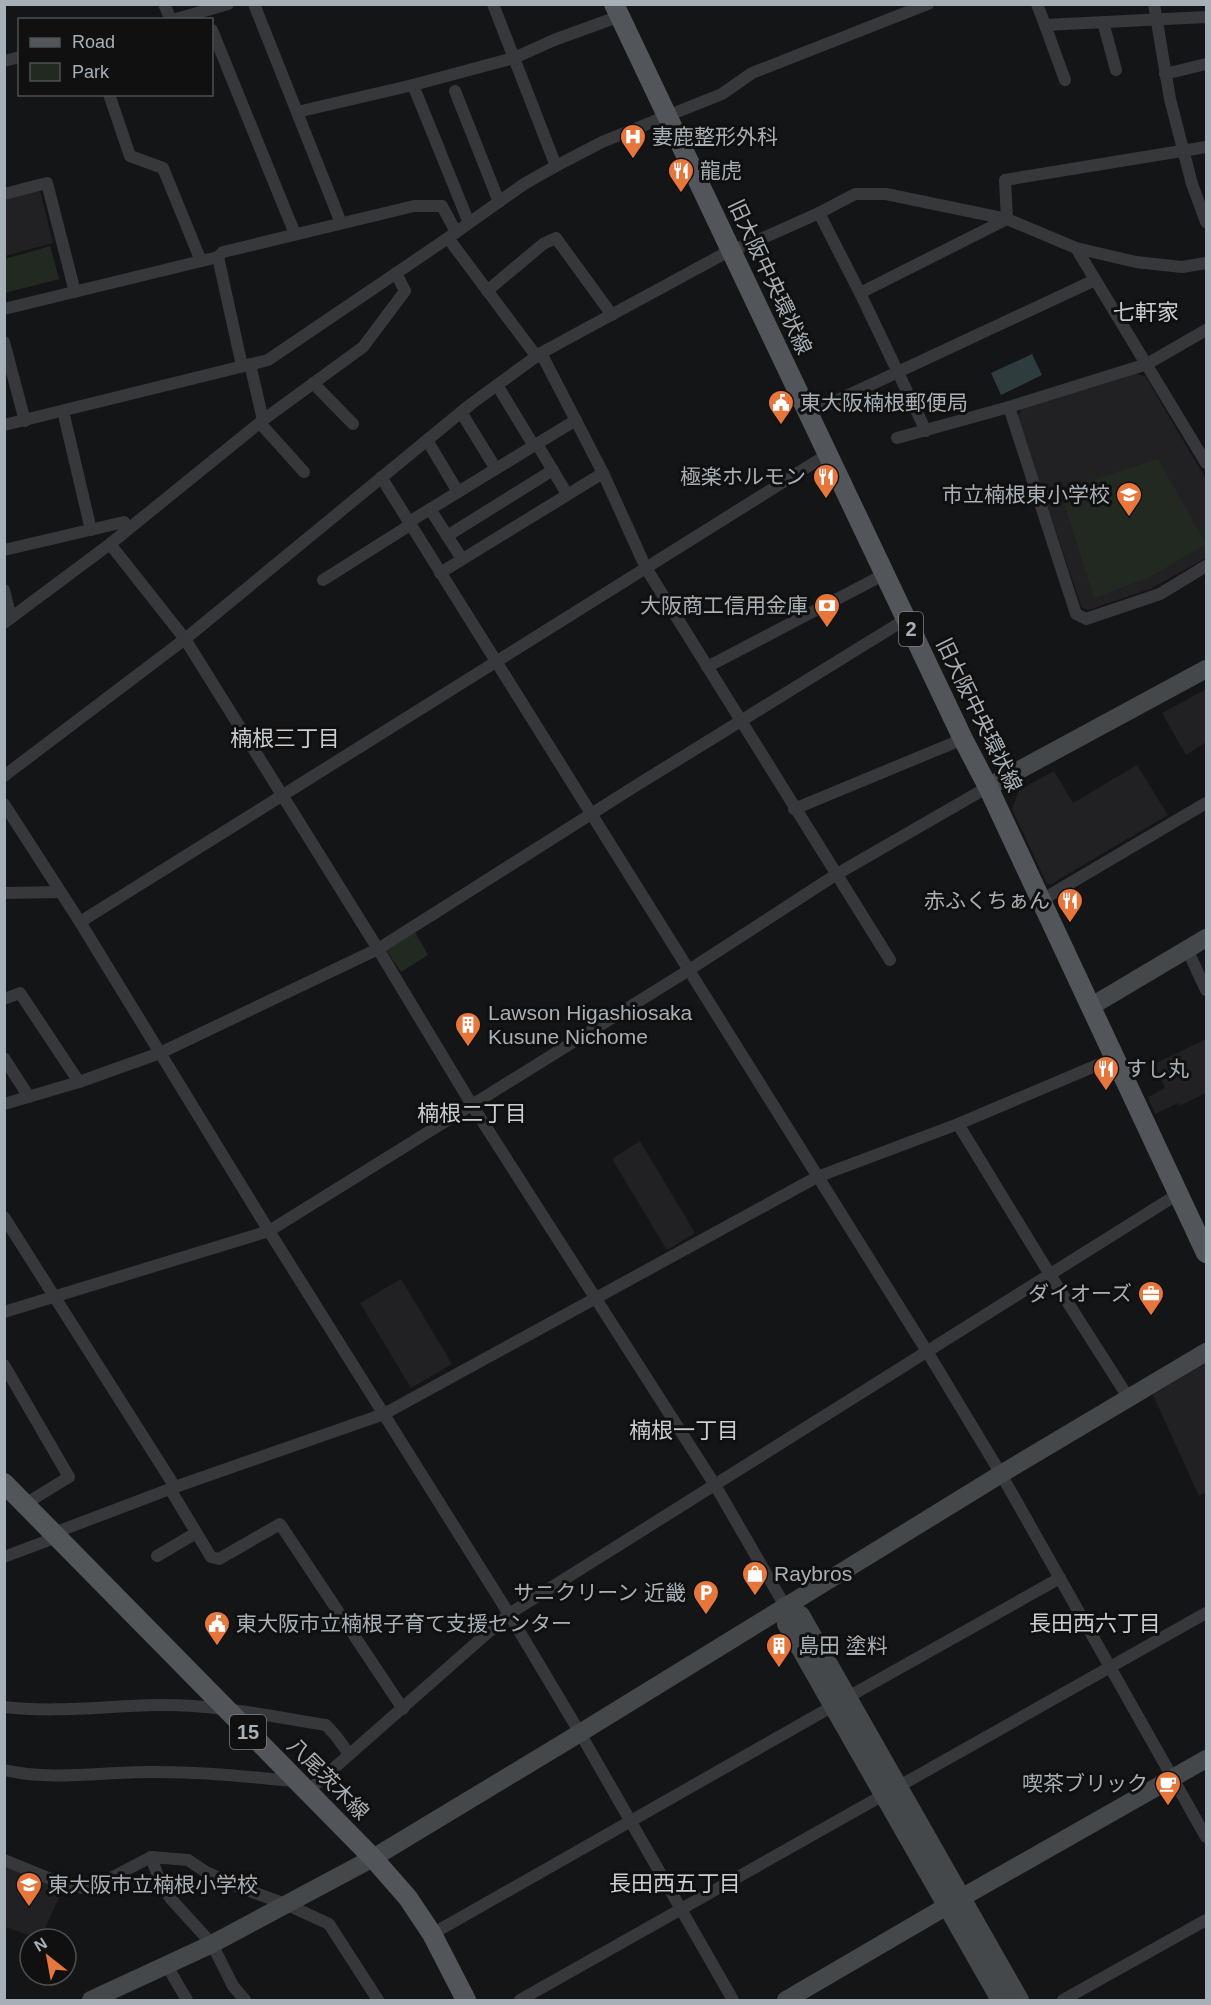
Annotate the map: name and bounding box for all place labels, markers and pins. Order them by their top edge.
hospital icon: 妻鹿整形外科 [618,122,648,160]
place label: 妻鹿整形外科 [652,125,778,148]
restaurant icon: 龍虎 [666,156,696,194]
place label: 龍虎 [700,159,742,182]
public building icon: 東大阪楠根郵便局 [766,388,796,426]
place label: 東大阪楠根郵便局 [800,391,968,414]
restaurant icon: 極楽ホルモン [811,462,841,500]
place label: 極楽ホルモン [680,465,806,488]
school or university icon: 市立楠根東小学校 [1114,480,1144,518]
place label: 市立楠根東小学校 [942,483,1110,506]
bank icon: 大阪商工信用金庫 [812,591,842,629]
place label: 大阪商工信用金庫 [640,594,808,617]
restaurant icon: 赤ふくちぁん [1055,886,1085,924]
place label: 赤ふくちぁん [924,889,1050,912]
place label: Lawson Higashiosaka Kusune Nichome [488,1001,693,1048]
building icon: Lawson Higashiosaka Kusune Nichome [453,1010,483,1048]
restaurant icon: すし丸 [1091,1054,1121,1092]
place label: すし丸 [1126,1057,1189,1080]
office icon: ダイオーズ [1136,1279,1166,1317]
place label: ダイオーズ [1028,1282,1132,1305]
shop icon: Raybros [740,1559,770,1597]
place label: Raybros [774,1562,852,1585]
parking icon: サニクリーン 近畿 [691,1578,721,1616]
place label: サニクリーン 近畿 [513,1581,686,1604]
public building icon: 東大阪市立楠根子育て支援センター [202,1609,232,1647]
place label: 東大阪市立楠根子育て支援センター [236,1612,572,1635]
building icon: 島田 塗料 [764,1631,794,1669]
place label: 島田 塗料 [798,1634,888,1657]
cafe icon: 喫茶ブリック [1153,1769,1183,1807]
place label: 喫茶ブリック [1022,1772,1148,1795]
school or university icon: 東大阪市立楠根小学校 [14,1870,44,1908]
place label: 東大阪市立楠根小学校 [48,1873,258,1896]

